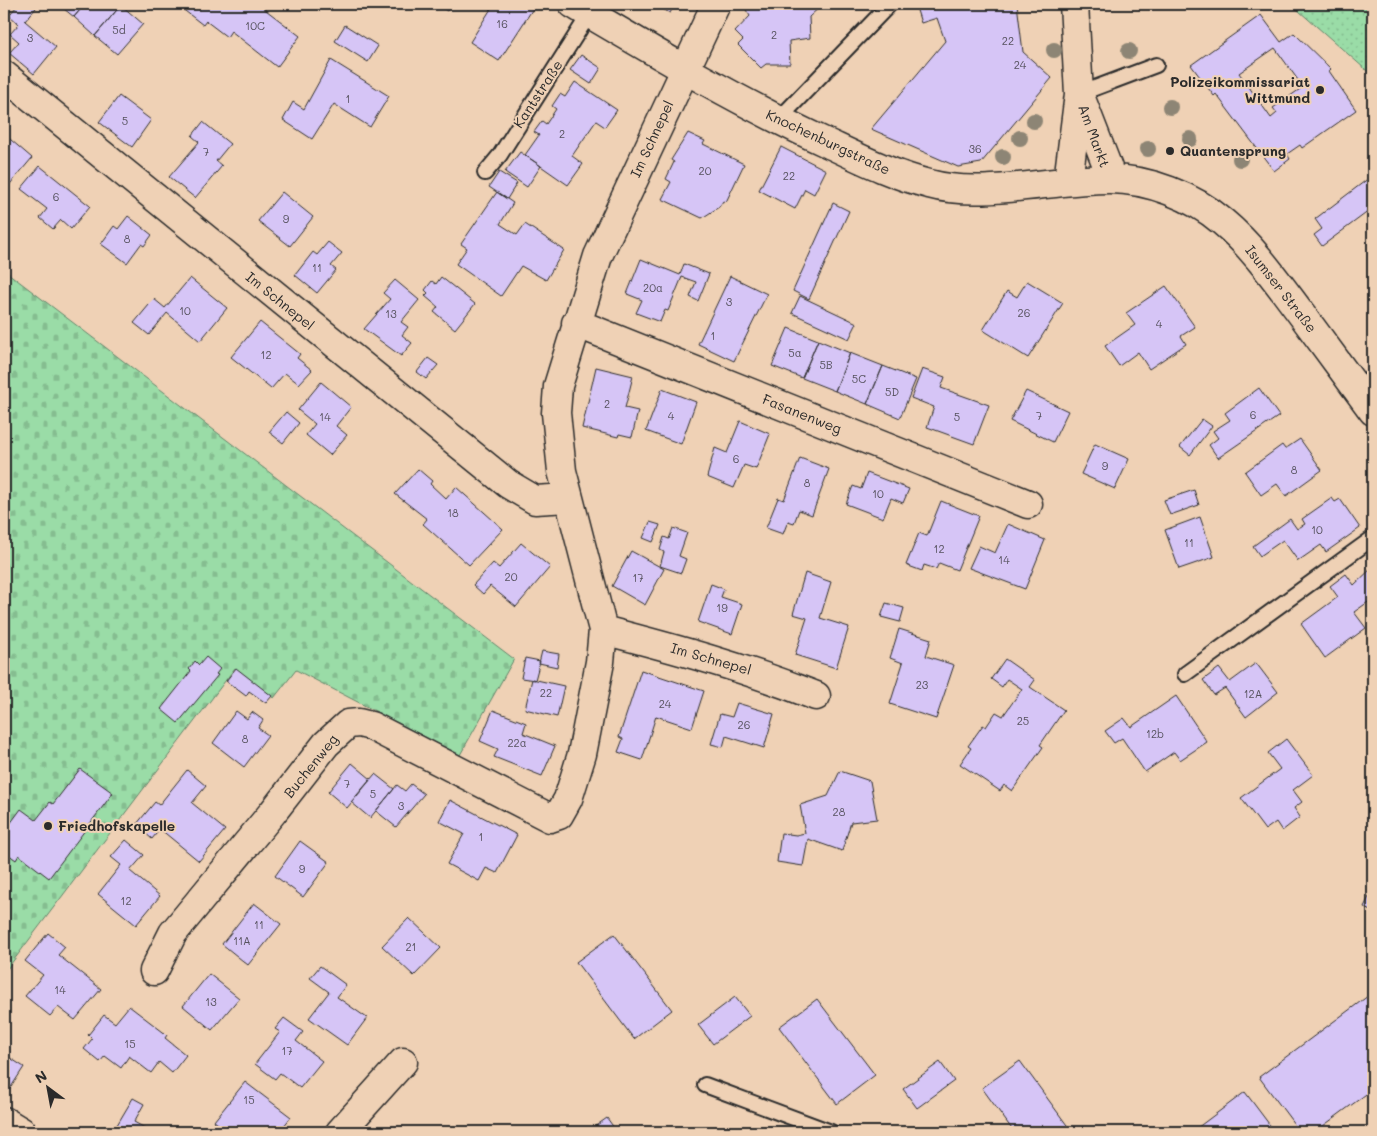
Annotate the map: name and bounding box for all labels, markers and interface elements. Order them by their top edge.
house number: 16 [496,16,508,31]
house number: 10C [245,18,265,33]
house number: 5d [112,22,126,37]
house number: 2 [771,27,777,42]
house number: 3 [27,30,34,45]
house number: 22 [1002,33,1014,48]
street label: Kantstraße [509,56,567,131]
house number: 24 [1014,57,1027,72]
place label: Polizeikommissariat Wittmund [1170,72,1310,107]
marker: Polizeikommissariat Wittmund [1314,84,1326,96]
house number: 1 [346,91,350,106]
street label: Im Schnepel [625,97,678,180]
street label: Am Markt [1074,102,1115,170]
street label: Knochenburgstraße [763,104,893,179]
house number: 5 [122,113,128,128]
house number: 2 [559,126,565,141]
house number: 36 [968,141,982,156]
place label: Quantensprung [1180,141,1286,160]
house number: 7 [203,144,209,159]
marker: Quantensprung [1164,145,1176,157]
house number: 20 [699,163,712,178]
house number: 22 [783,168,795,183]
house number: 6 [53,189,59,204]
house number: 9 [283,211,290,226]
house number: 8 [124,231,131,246]
street label: Isumser Straße [1241,241,1322,336]
house number: 11 [312,260,322,275]
street label: Im Schnepel [242,267,319,334]
house number: 20a [643,280,663,295]
house number: 3 [726,294,733,309]
house number: 10 [179,303,191,318]
house number: 26 [1018,305,1030,320]
house number: 13 [385,306,397,321]
house number: 4 [1156,316,1163,331]
house number: 1 [711,328,715,343]
house number: 5a [788,345,802,360]
house number: 12 [260,347,272,362]
house number: 5B [819,357,833,372]
house number: 5C [852,371,866,386]
house number: 5D [885,384,899,399]
street label: Fasanenweg [760,389,845,438]
house number: 2 [604,396,610,411]
house number: 6 [1250,407,1256,422]
house number: 4 [668,408,675,423]
house number: 7 [1036,408,1042,423]
house number: 14 [319,409,331,424]
house number: 5 [954,409,960,424]
house number: 6 [733,451,739,466]
house number: 9 [1102,458,1109,473]
house number: 8 [1291,462,1298,477]
house number: 8 [804,475,811,490]
house number: 10 [872,486,884,501]
house number: 18 [447,505,459,520]
house number: 10 [1311,522,1323,537]
house number: 11 [1184,535,1194,550]
house number: 12 [933,541,945,556]
house number: 14 [998,552,1010,567]
house number: 20 [505,569,518,584]
house number: 17 [632,570,644,585]
house number: 19 [716,600,728,615]
street label: Im Schnepel [669,638,754,679]
house number: 23 [916,677,929,692]
house number: 22 [540,685,552,700]
house number: 12A [1244,686,1262,701]
house number: 24 [659,696,672,711]
house number: 25 [1017,713,1029,728]
house number: 26 [738,717,750,732]
house number: 12b [1146,726,1164,741]
street label: Buchenweg [279,730,342,801]
house number: 8 [242,731,249,746]
house number: 22a [507,735,527,750]
house number: 7 [344,776,350,791]
house number: 5 [370,786,376,801]
house number: 3 [398,798,405,813]
house number: 28 [833,804,846,819]
place label: Friedhofskapelle [58,816,175,835]
marker: Friedhofskapelle [42,820,54,832]
house number: 1 [479,829,483,844]
house number: 9 [299,861,306,876]
house number: 12 [120,893,132,908]
house number: 11 [254,917,264,932]
house number: 11A [233,933,251,948]
house number: 21 [405,939,417,954]
house number: 14 [54,982,66,997]
house number: 13 [205,994,217,1009]
house number: 15 [124,1036,136,1051]
house number: 17 [281,1043,293,1058]
north arrow [22,1064,72,1114]
text: N [31,1066,50,1087]
house number: 15 [243,1092,255,1107]

